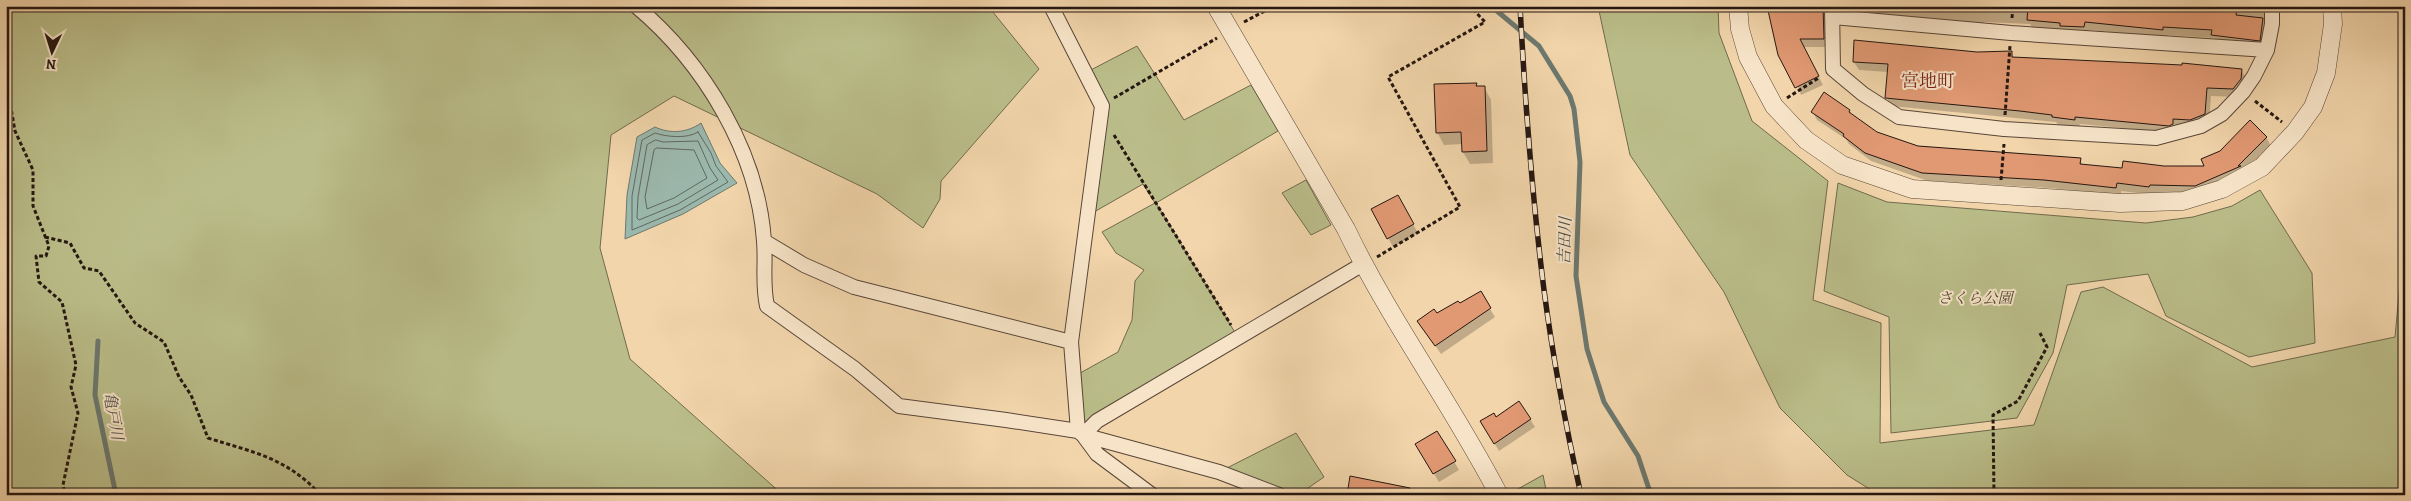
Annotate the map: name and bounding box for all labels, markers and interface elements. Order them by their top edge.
north arrow [28,28,78,78]
text: N [45,55,57,74]
district label: 宮地町 [1901,69,1955,93]
water label: 吉田川 [1553,215,1577,265]
park label: さくら公園 [1937,288,2015,308]
water label: 亀戸川 [98,390,128,444]

